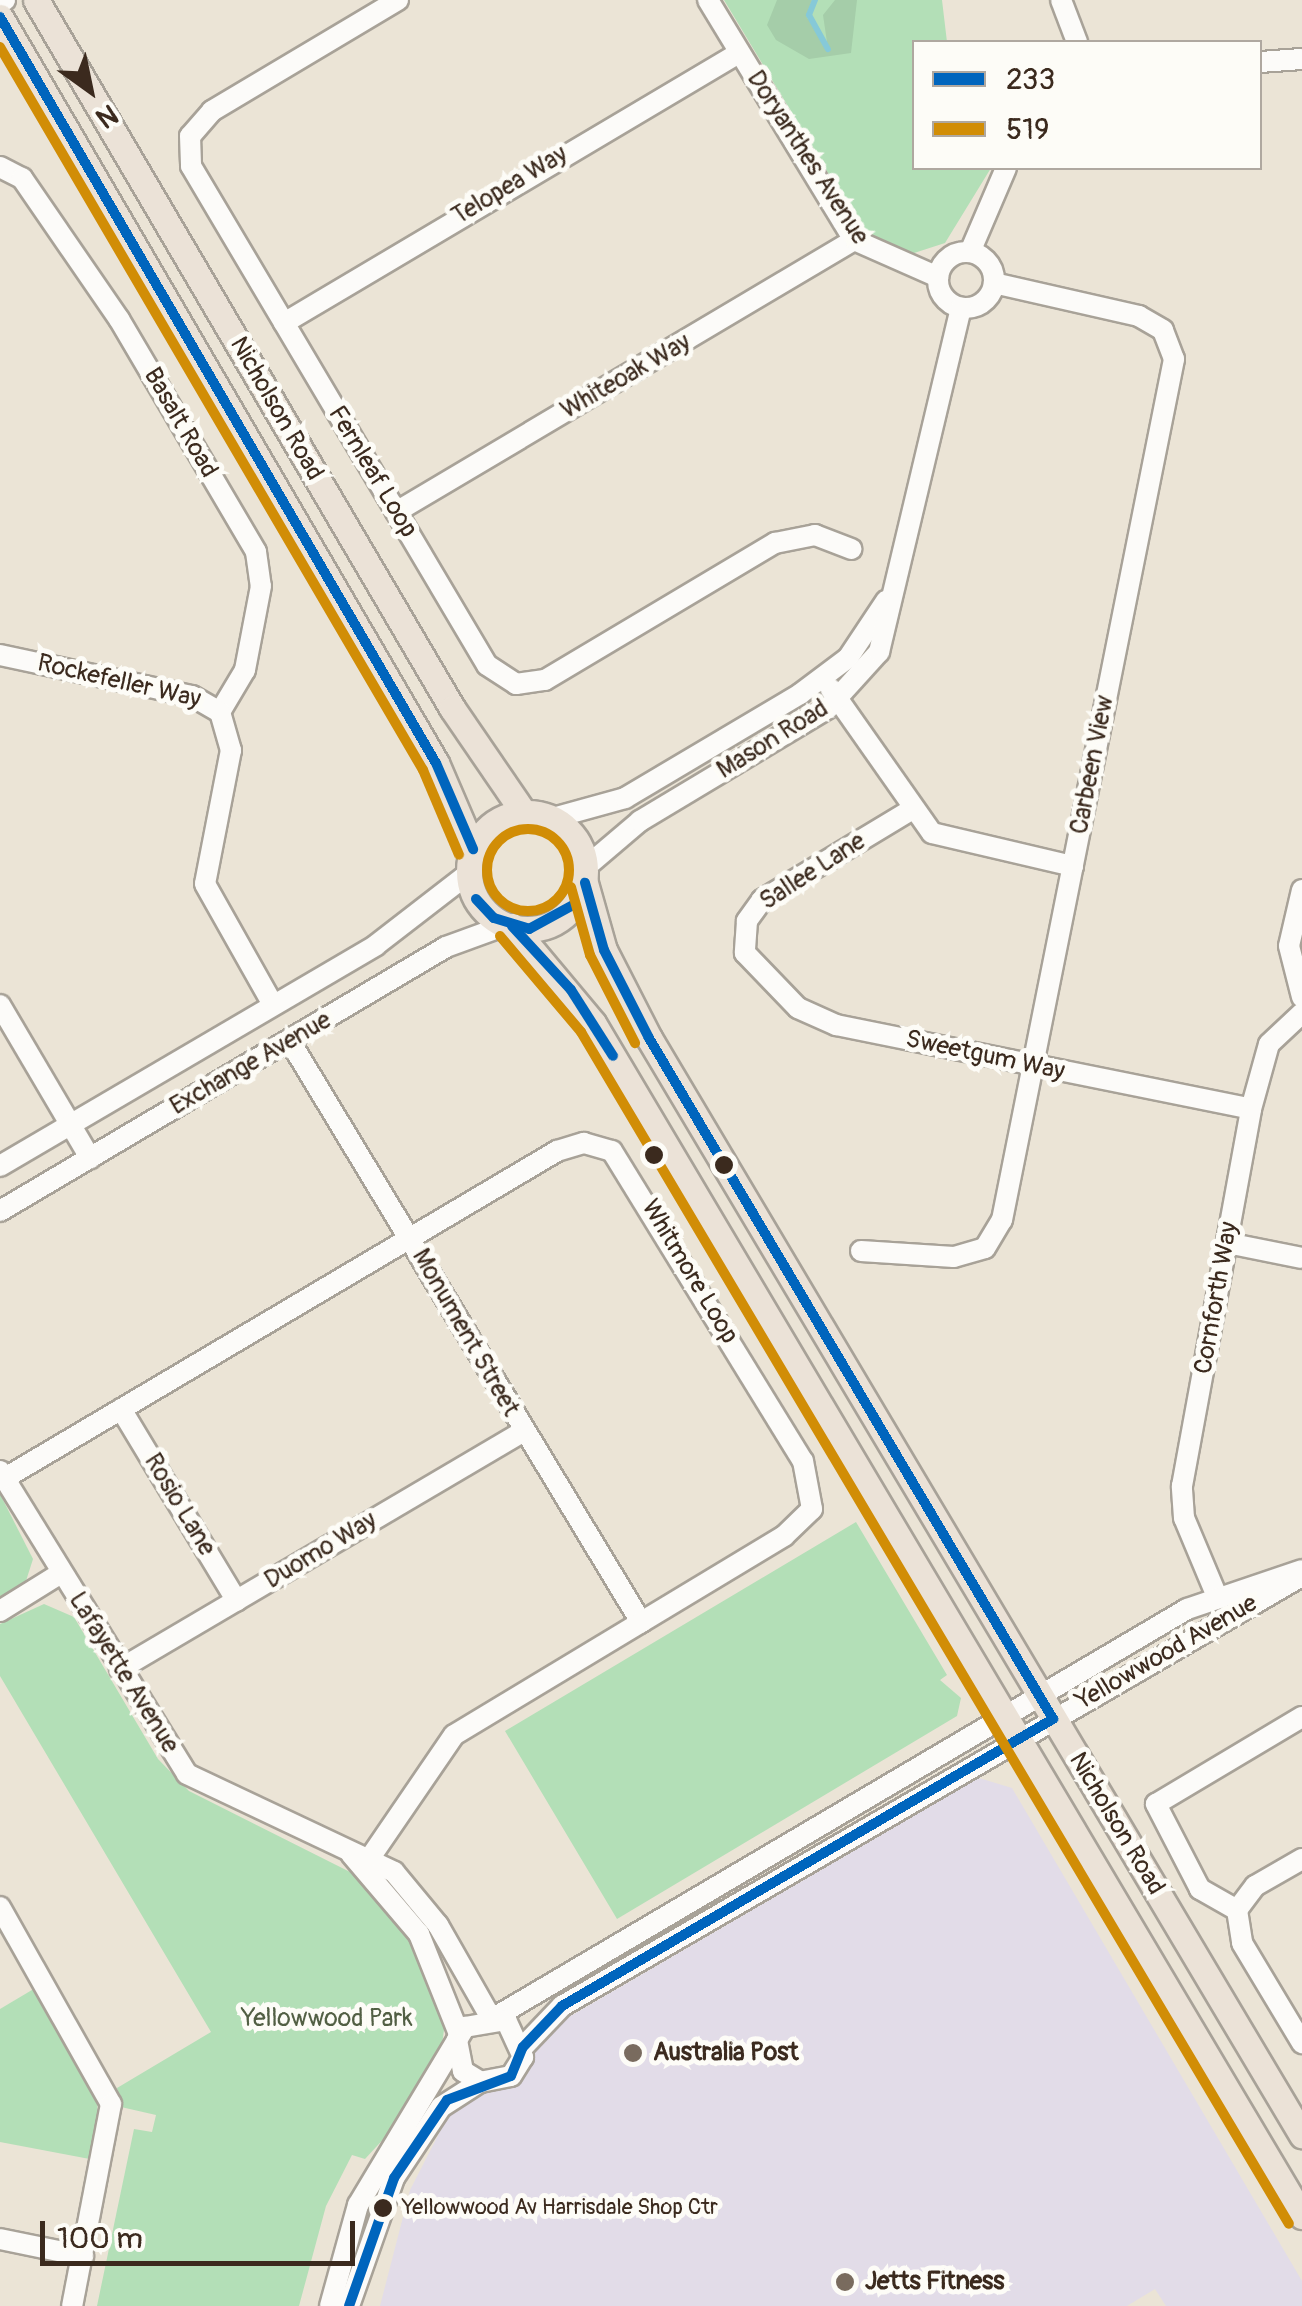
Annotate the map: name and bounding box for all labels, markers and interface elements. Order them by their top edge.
north arrow [40,40,140,140]
legend [912,40,1262,170]
text: 233 [1006,61,1055,98]
street label: Doryanthes Avenue [740,66,874,250]
text: N [89,96,124,135]
text: 519 [1006,111,1049,148]
street label: Telopea Way [447,140,573,232]
street label: Whiteoak Way [556,328,696,426]
street label: Nicholson Road [223,332,329,486]
street label: Basalt Road [137,363,223,483]
street label: Fernleaf Loop [321,401,423,543]
street label: Rockefeller Way [34,649,204,715]
street label: Carbeen View [1065,693,1121,837]
street label: Mason Road [712,694,834,786]
street label: Sallee Lane [755,827,871,917]
street label: Exchange Avenue [165,1006,337,1122]
street label: Sweetgum Way [903,1025,1067,1087]
unlabelled marker [644,1145,664,1165]
unlabelled marker [714,1155,734,1175]
street label: Whitmore Loop [634,1195,744,1349]
street label: Cornforth Way [1189,1220,1245,1376]
street label: Monument Street [405,1244,525,1422]
street label: Rosio Lane [137,1448,221,1562]
street label: Duomo Way [260,1506,382,1596]
street label: Lafayette Avenue [62,1587,184,1759]
street label: Yellowwood Avenue [1071,1589,1263,1717]
street label: Nicholson Road [1062,1747,1170,1901]
park label: Yellowwood Park [241,2004,413,2034]
place label: Australia Post [653,2038,799,2068]
marker: Australia Post [622,2042,644,2064]
place label: Yellowwood Av Harrisdale Shop Ctr [402,2195,718,2221]
marker: Yellowwood Av Harrisdale Shop Ctr [373,2198,393,2218]
scale bar [45,2201,360,2263]
text: 100 m [57,2220,143,2257]
place label: Jetts Fitness [865,2267,1004,2297]
marker: Jetts Fitness [834,2271,856,2293]

